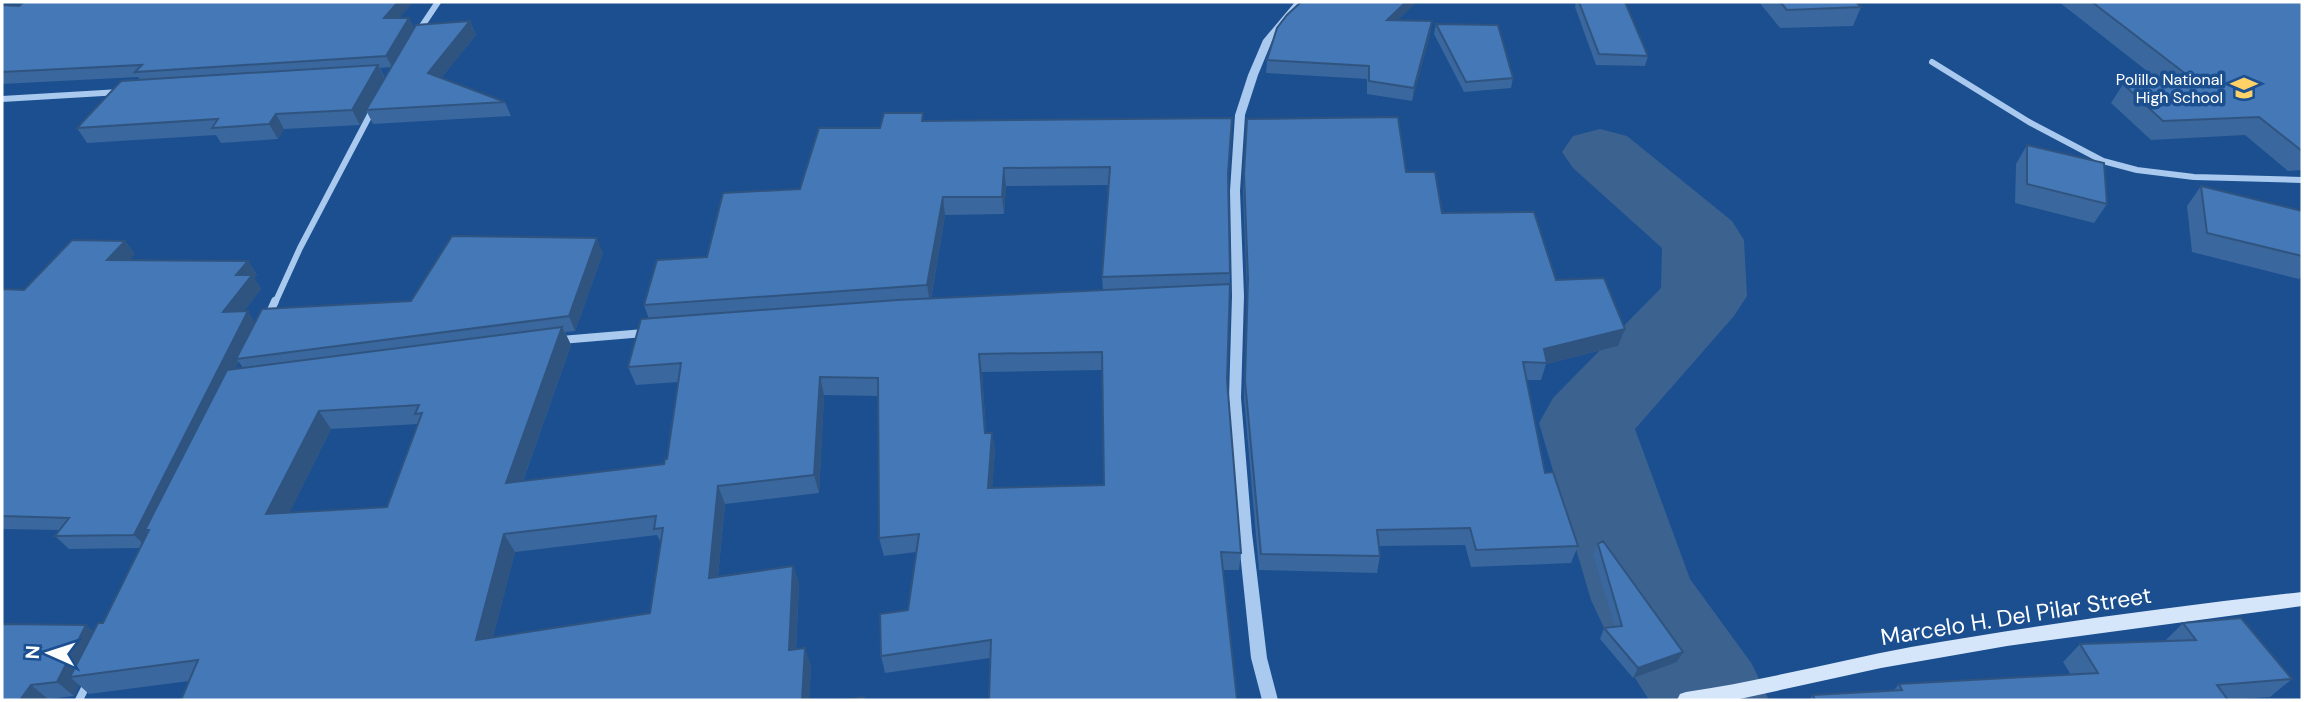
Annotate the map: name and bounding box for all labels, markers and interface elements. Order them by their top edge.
place label: Polillo National High School [2116,69,2223,108]
school or university icon: Polillo National High School [2229,73,2259,103]
street label: Marcelo H. Del Pilar Street [1878,580,2154,652]
north arrow [14,618,84,688]
text: N [20,645,45,660]

